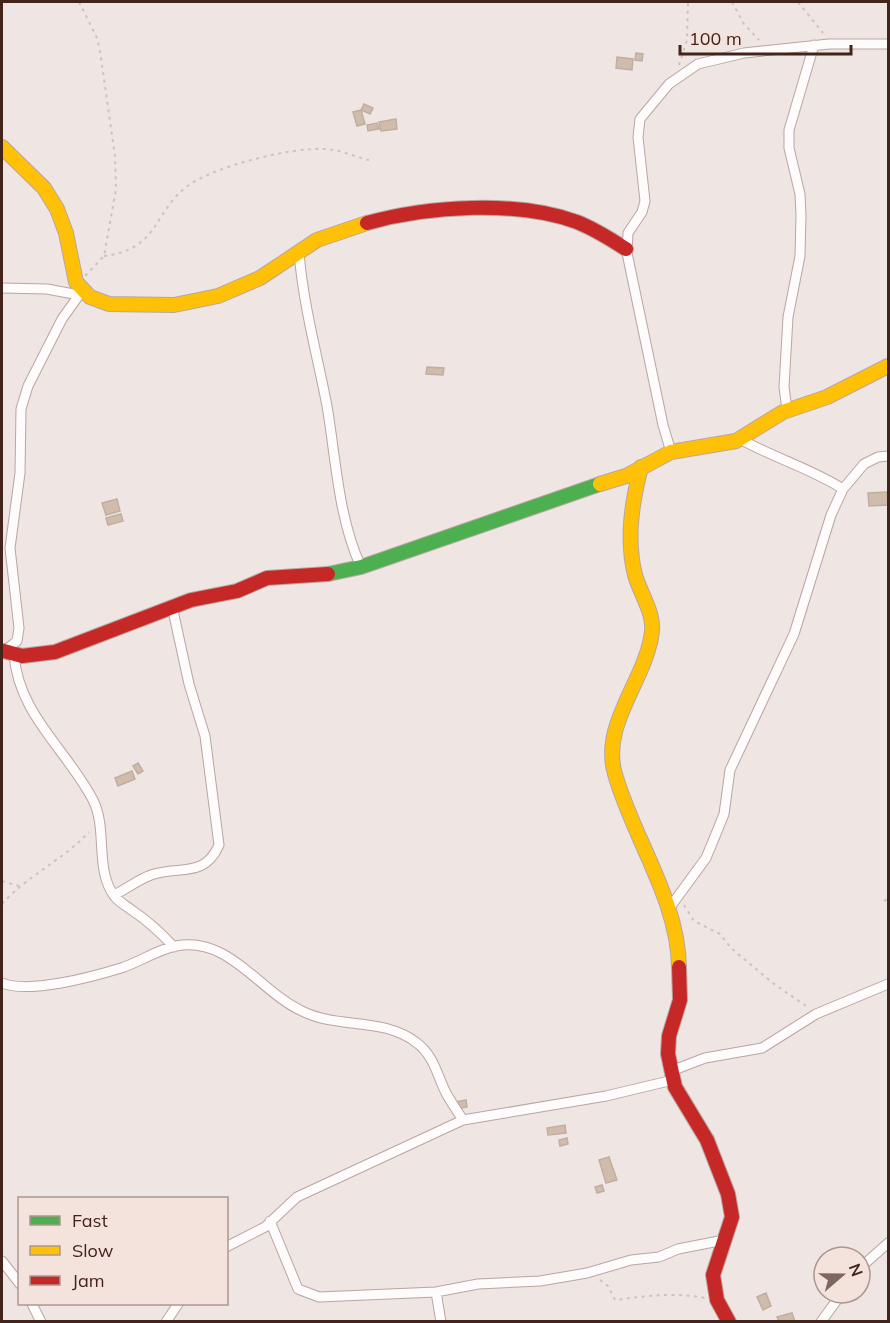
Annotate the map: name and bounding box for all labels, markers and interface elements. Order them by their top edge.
scale bar [680,18,851,56]
text: 100 m [689,27,742,50]
legend [18,1197,228,1305]
text: Fast [72,1209,108,1232]
text: Slow [72,1239,114,1262]
north arrow [812,1245,872,1305]
text: N [845,1261,868,1279]
text: Jam [72,1269,105,1292]

